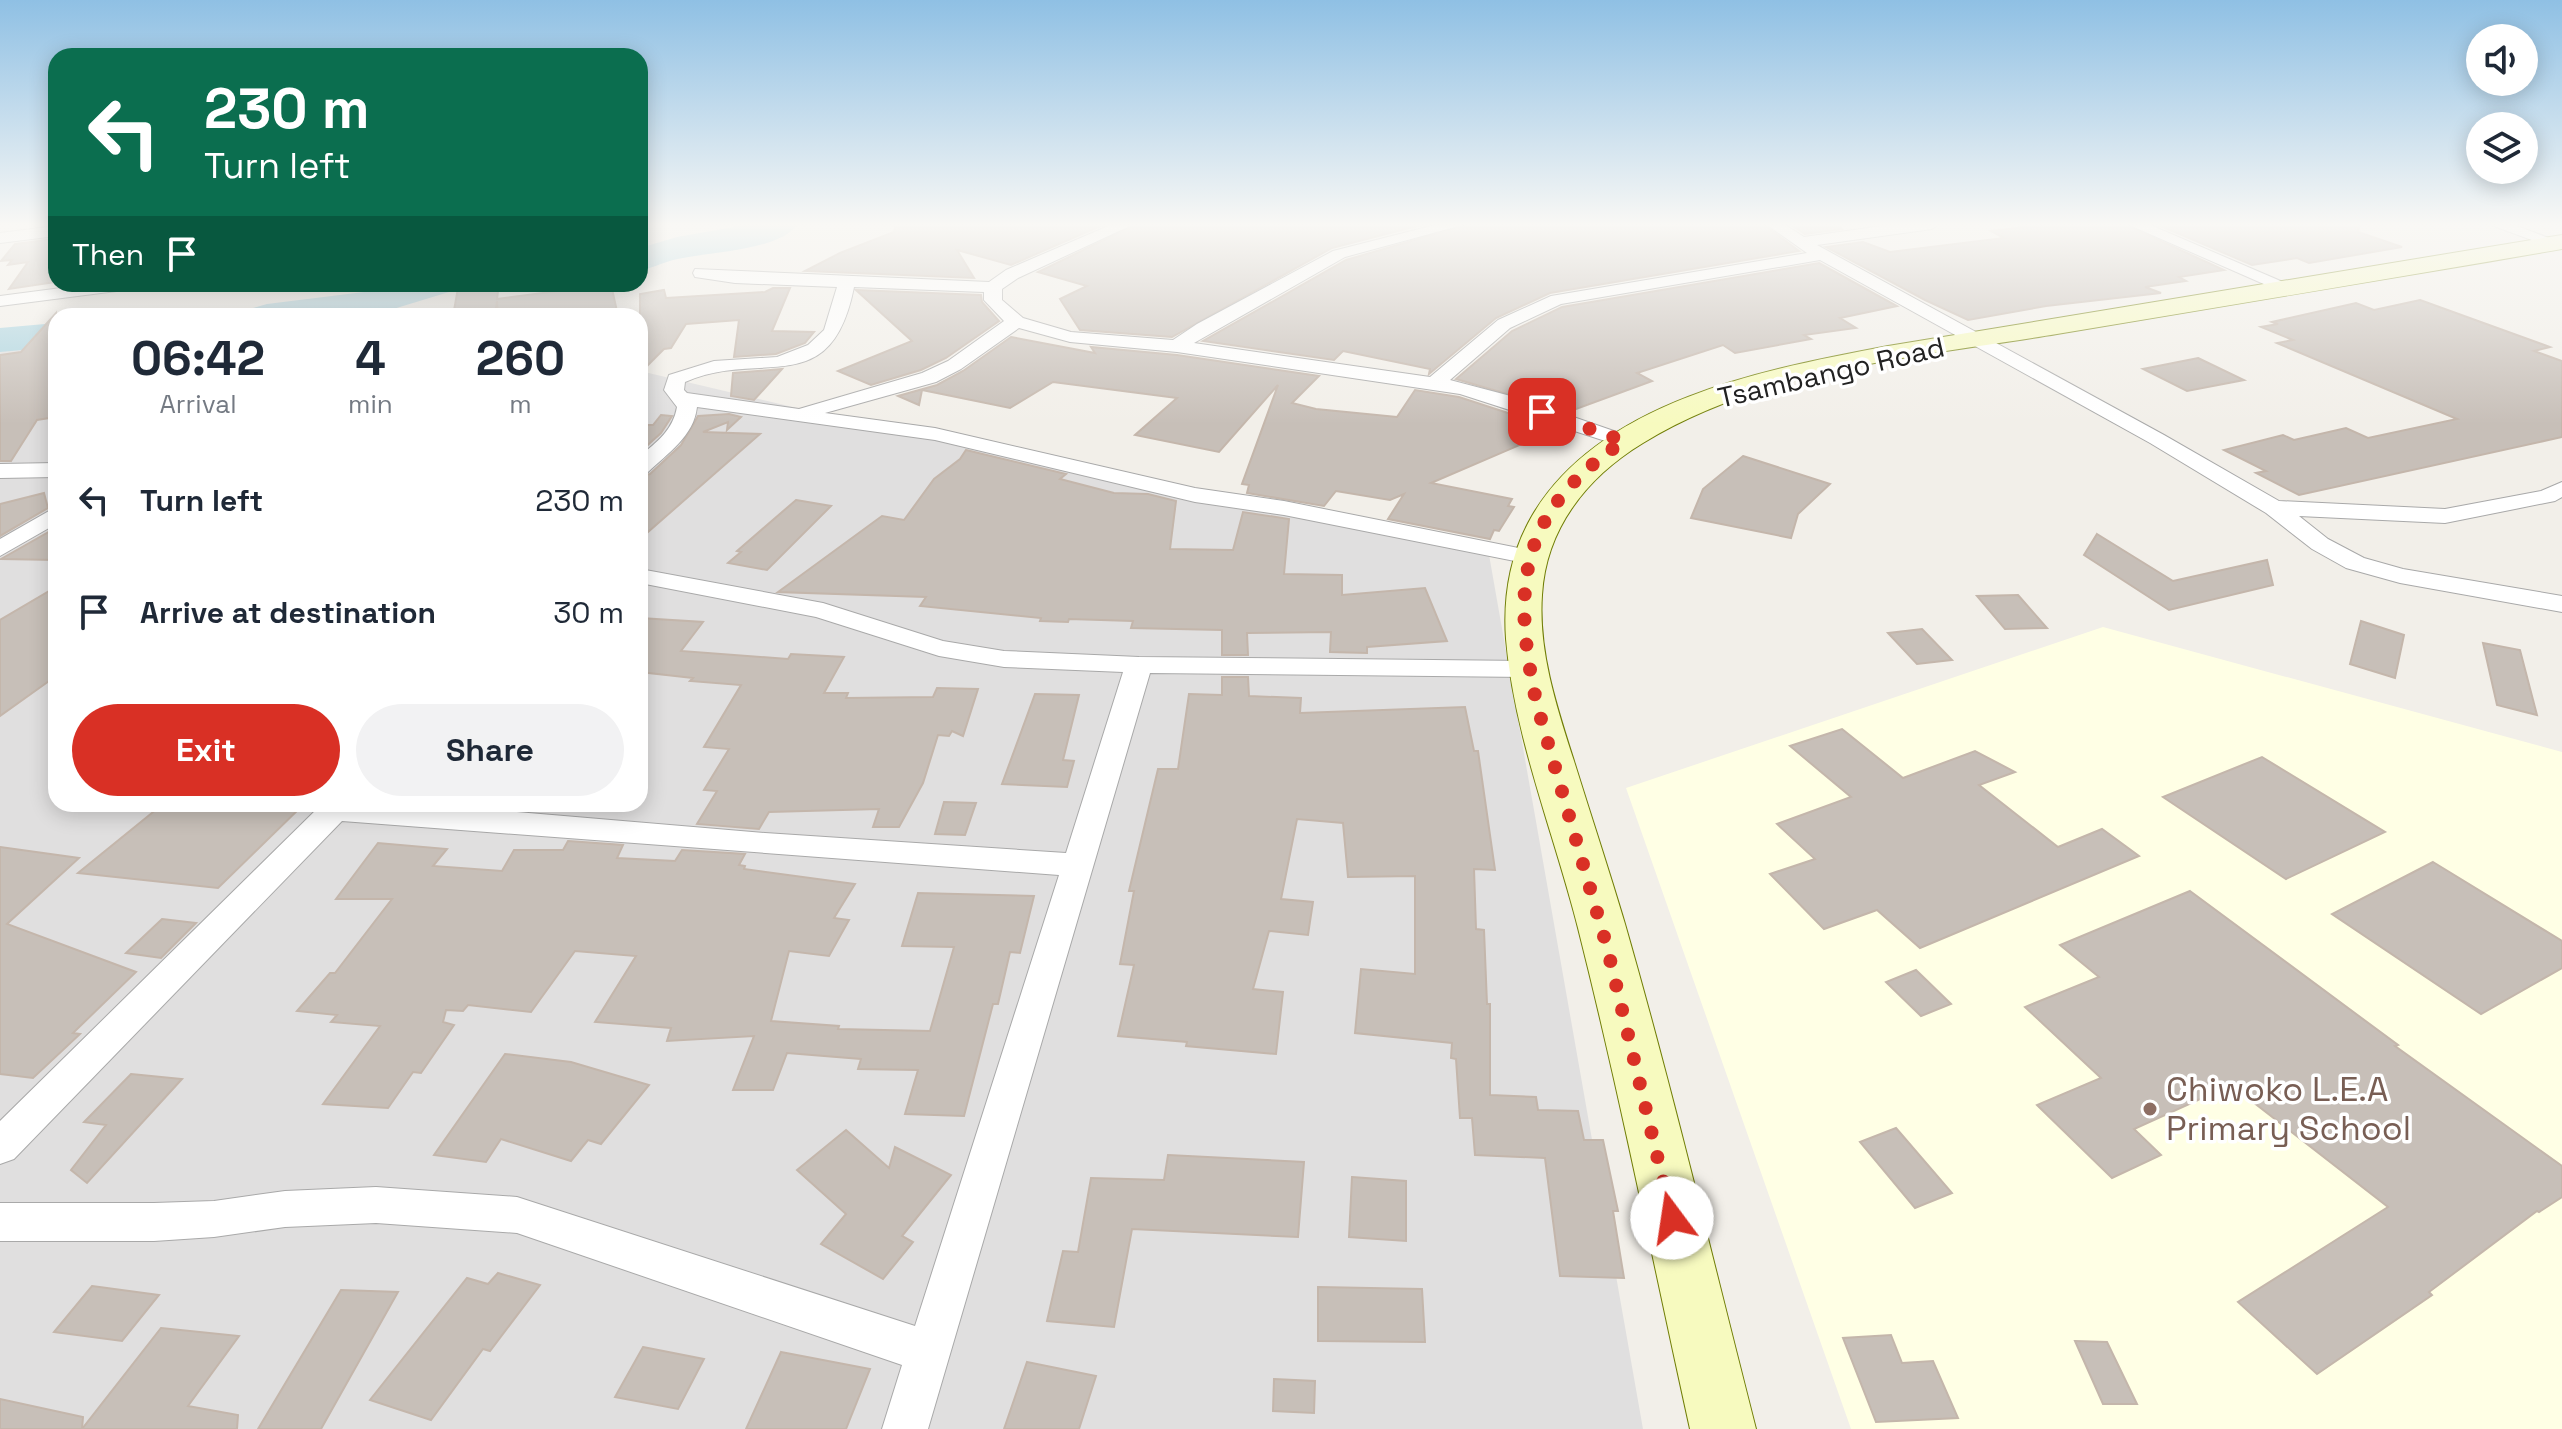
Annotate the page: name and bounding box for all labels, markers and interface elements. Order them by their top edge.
map controls [2466,24,2538,184]
button: sound [2466,24,2538,96]
text: 230 m [204,73,370,144]
icon: left [72,80,176,184]
button: layers [2466,112,2538,184]
text: Turn left [204,143,351,189]
icon: arrive [160,232,204,276]
text: Then [72,235,144,274]
text: 06:42 [131,328,265,389]
text: 4 [355,328,386,389]
text: 260 [476,328,565,389]
street label: Tsambango Road [1714,328,1948,416]
pin [1508,378,1576,446]
text: Arrival [159,387,237,421]
text: min [348,387,393,421]
text: m [509,387,532,421]
icon: arrive [1520,390,1564,434]
icon: left [72,478,116,522]
text: Turn left [140,481,263,520]
text: 230 m [535,481,624,520]
icon: arrive [72,590,116,634]
text: Arrive at destination [140,593,436,632]
text: 30 m [553,593,624,632]
button: Exit [72,704,340,796]
button: Share [356,704,624,796]
place label: Chiwoko L.E.A Primary School [2166,1068,2411,1150]
marker: Chiwoko L.E.A Primary School [2141,1100,2159,1118]
position arrow [1630,1176,1714,1260]

